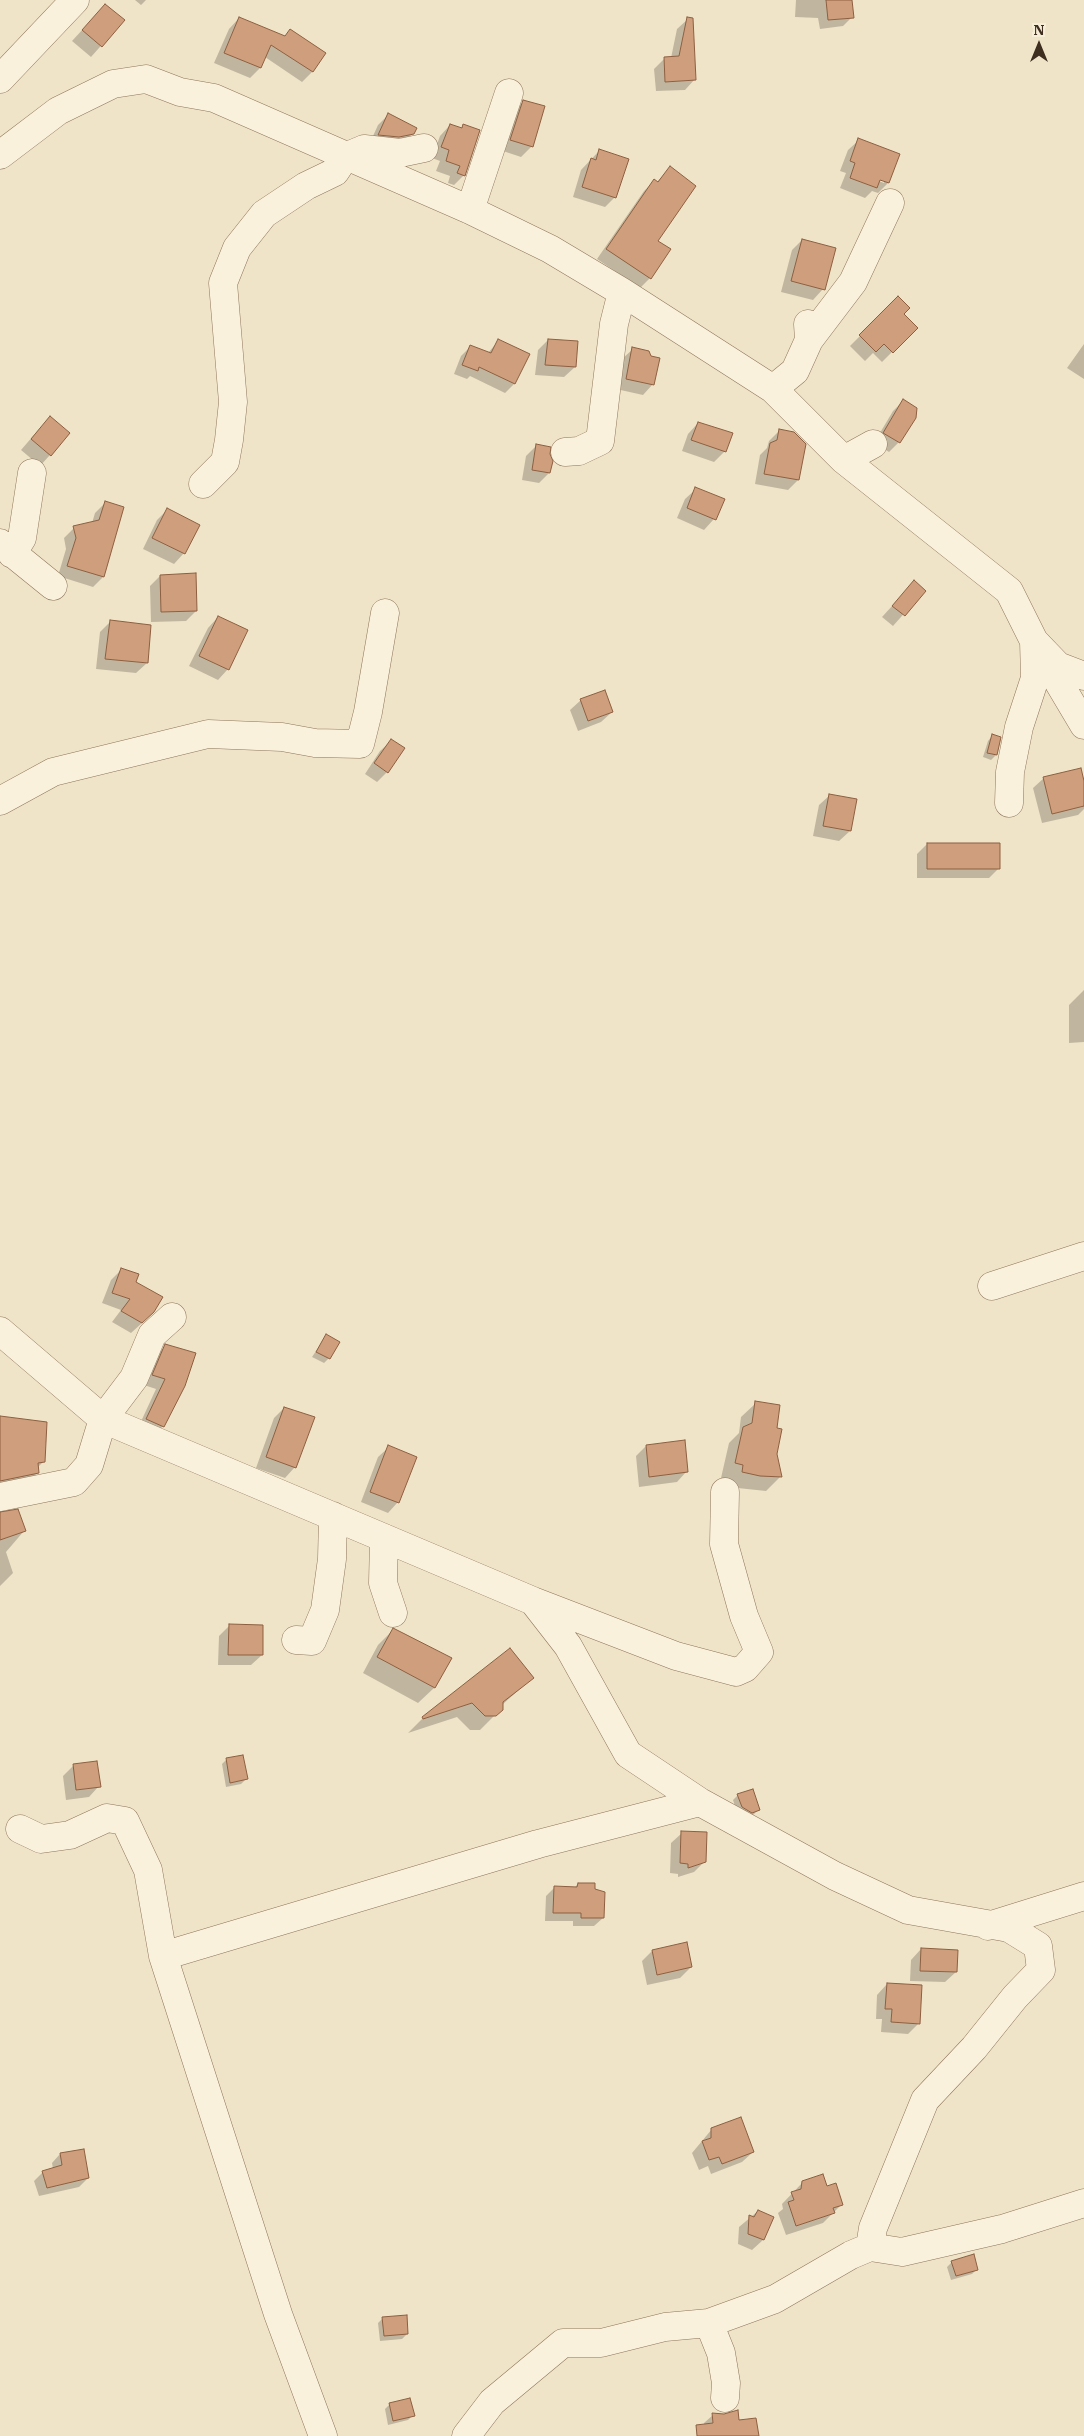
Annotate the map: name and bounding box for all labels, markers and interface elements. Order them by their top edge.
north arrow [1014,20,1064,70]
text: N [1033,21,1045,39]

